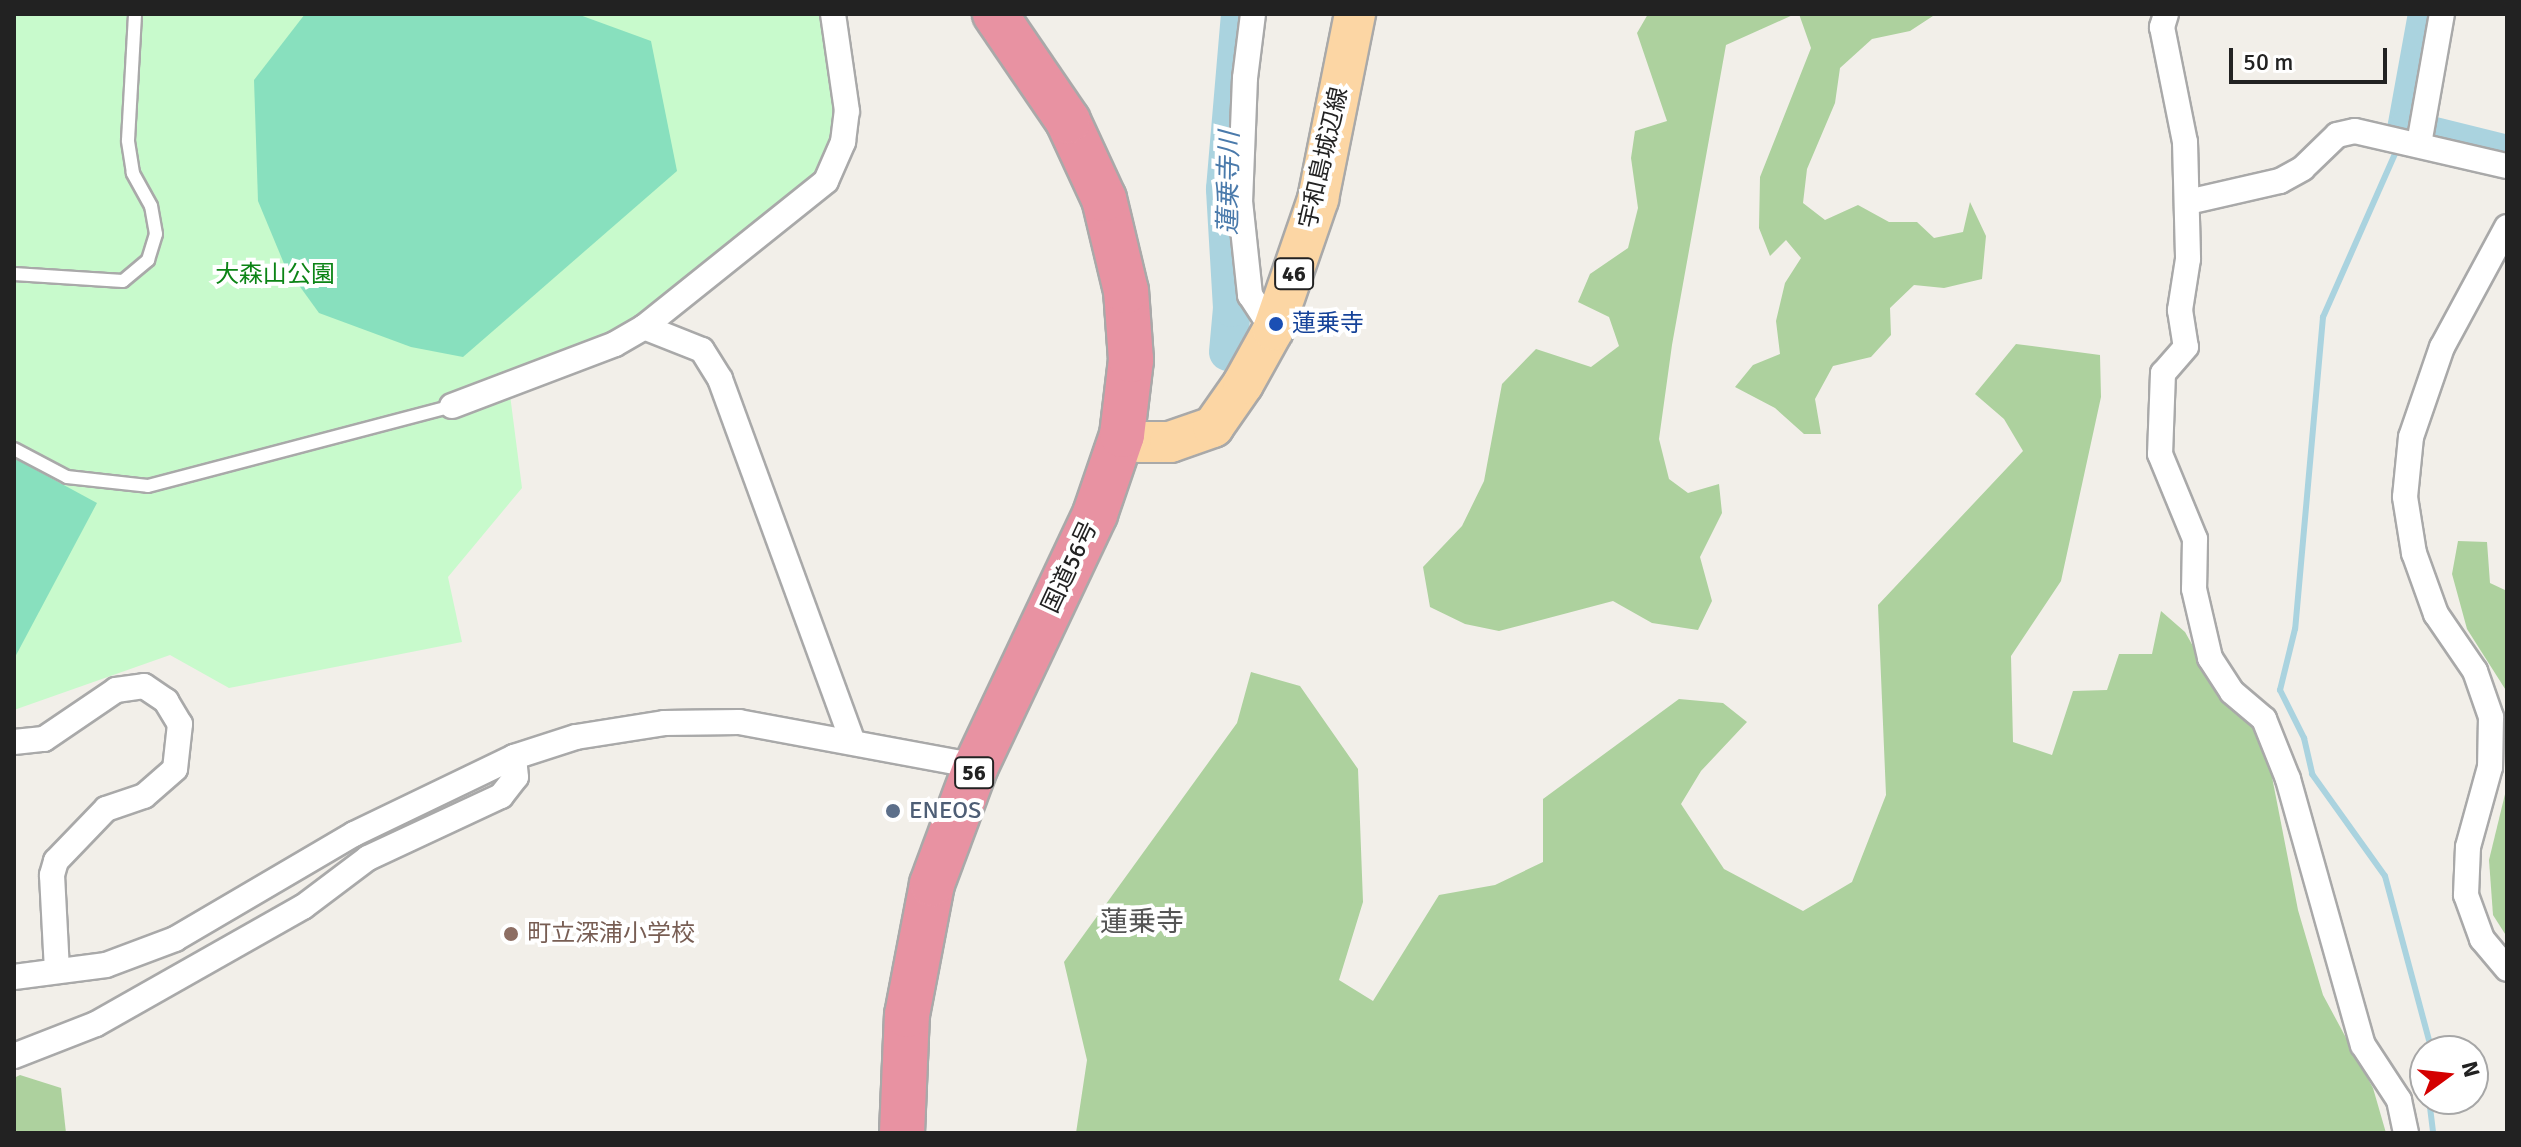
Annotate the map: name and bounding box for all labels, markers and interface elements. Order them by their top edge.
scale bar [2233,32,2391,82]
text: 50 m [2243,47,2293,77]
street label: 宇和島城辺線 [1294,85,1354,231]
water label: 蓮乗寺川 [1213,131,1247,235]
road number: 46 [1274,256,1314,292]
park label: 大森山公園 [215,261,335,289]
place label: 蓮乗寺 [1292,310,1364,338]
marker: 蓮乗寺 [1267,315,1285,333]
street label: 国道56号 [1036,517,1104,617]
road number: 56 [954,755,994,791]
place label: ENEOS [909,797,981,825]
marker: ENEOS [884,802,902,820]
district label: 蓮乗寺 [1100,905,1184,939]
place label: 町立深浦小学校 [527,920,695,948]
marker: 町立深浦小学校 [502,925,520,943]
north arrow [2409,1035,2489,1115]
text: N [2456,1058,2486,1080]

